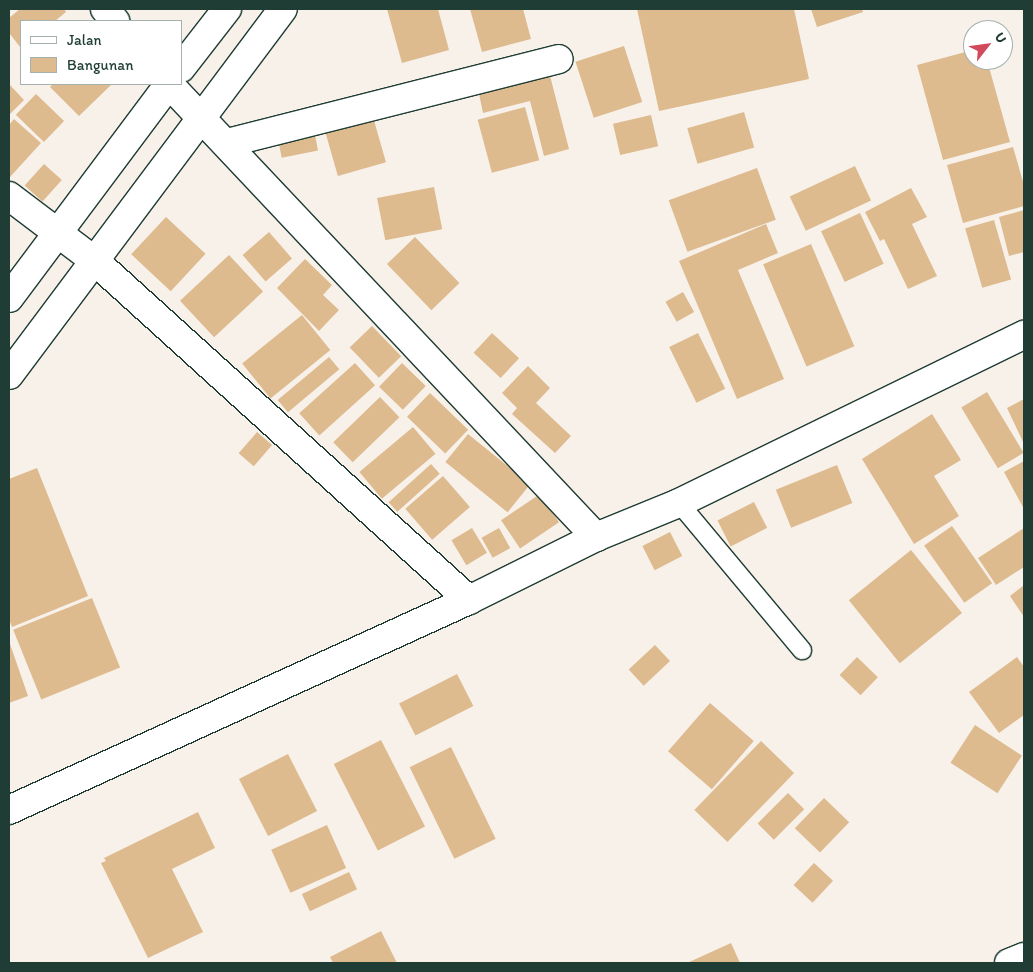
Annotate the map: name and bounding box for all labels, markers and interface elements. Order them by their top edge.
legend [20,20,182,85]
north arrow [963,20,1013,70]
text: U [991,29,1010,46]
text: Jalan [67,31,101,49]
text: Bangunan [67,56,134,74]

